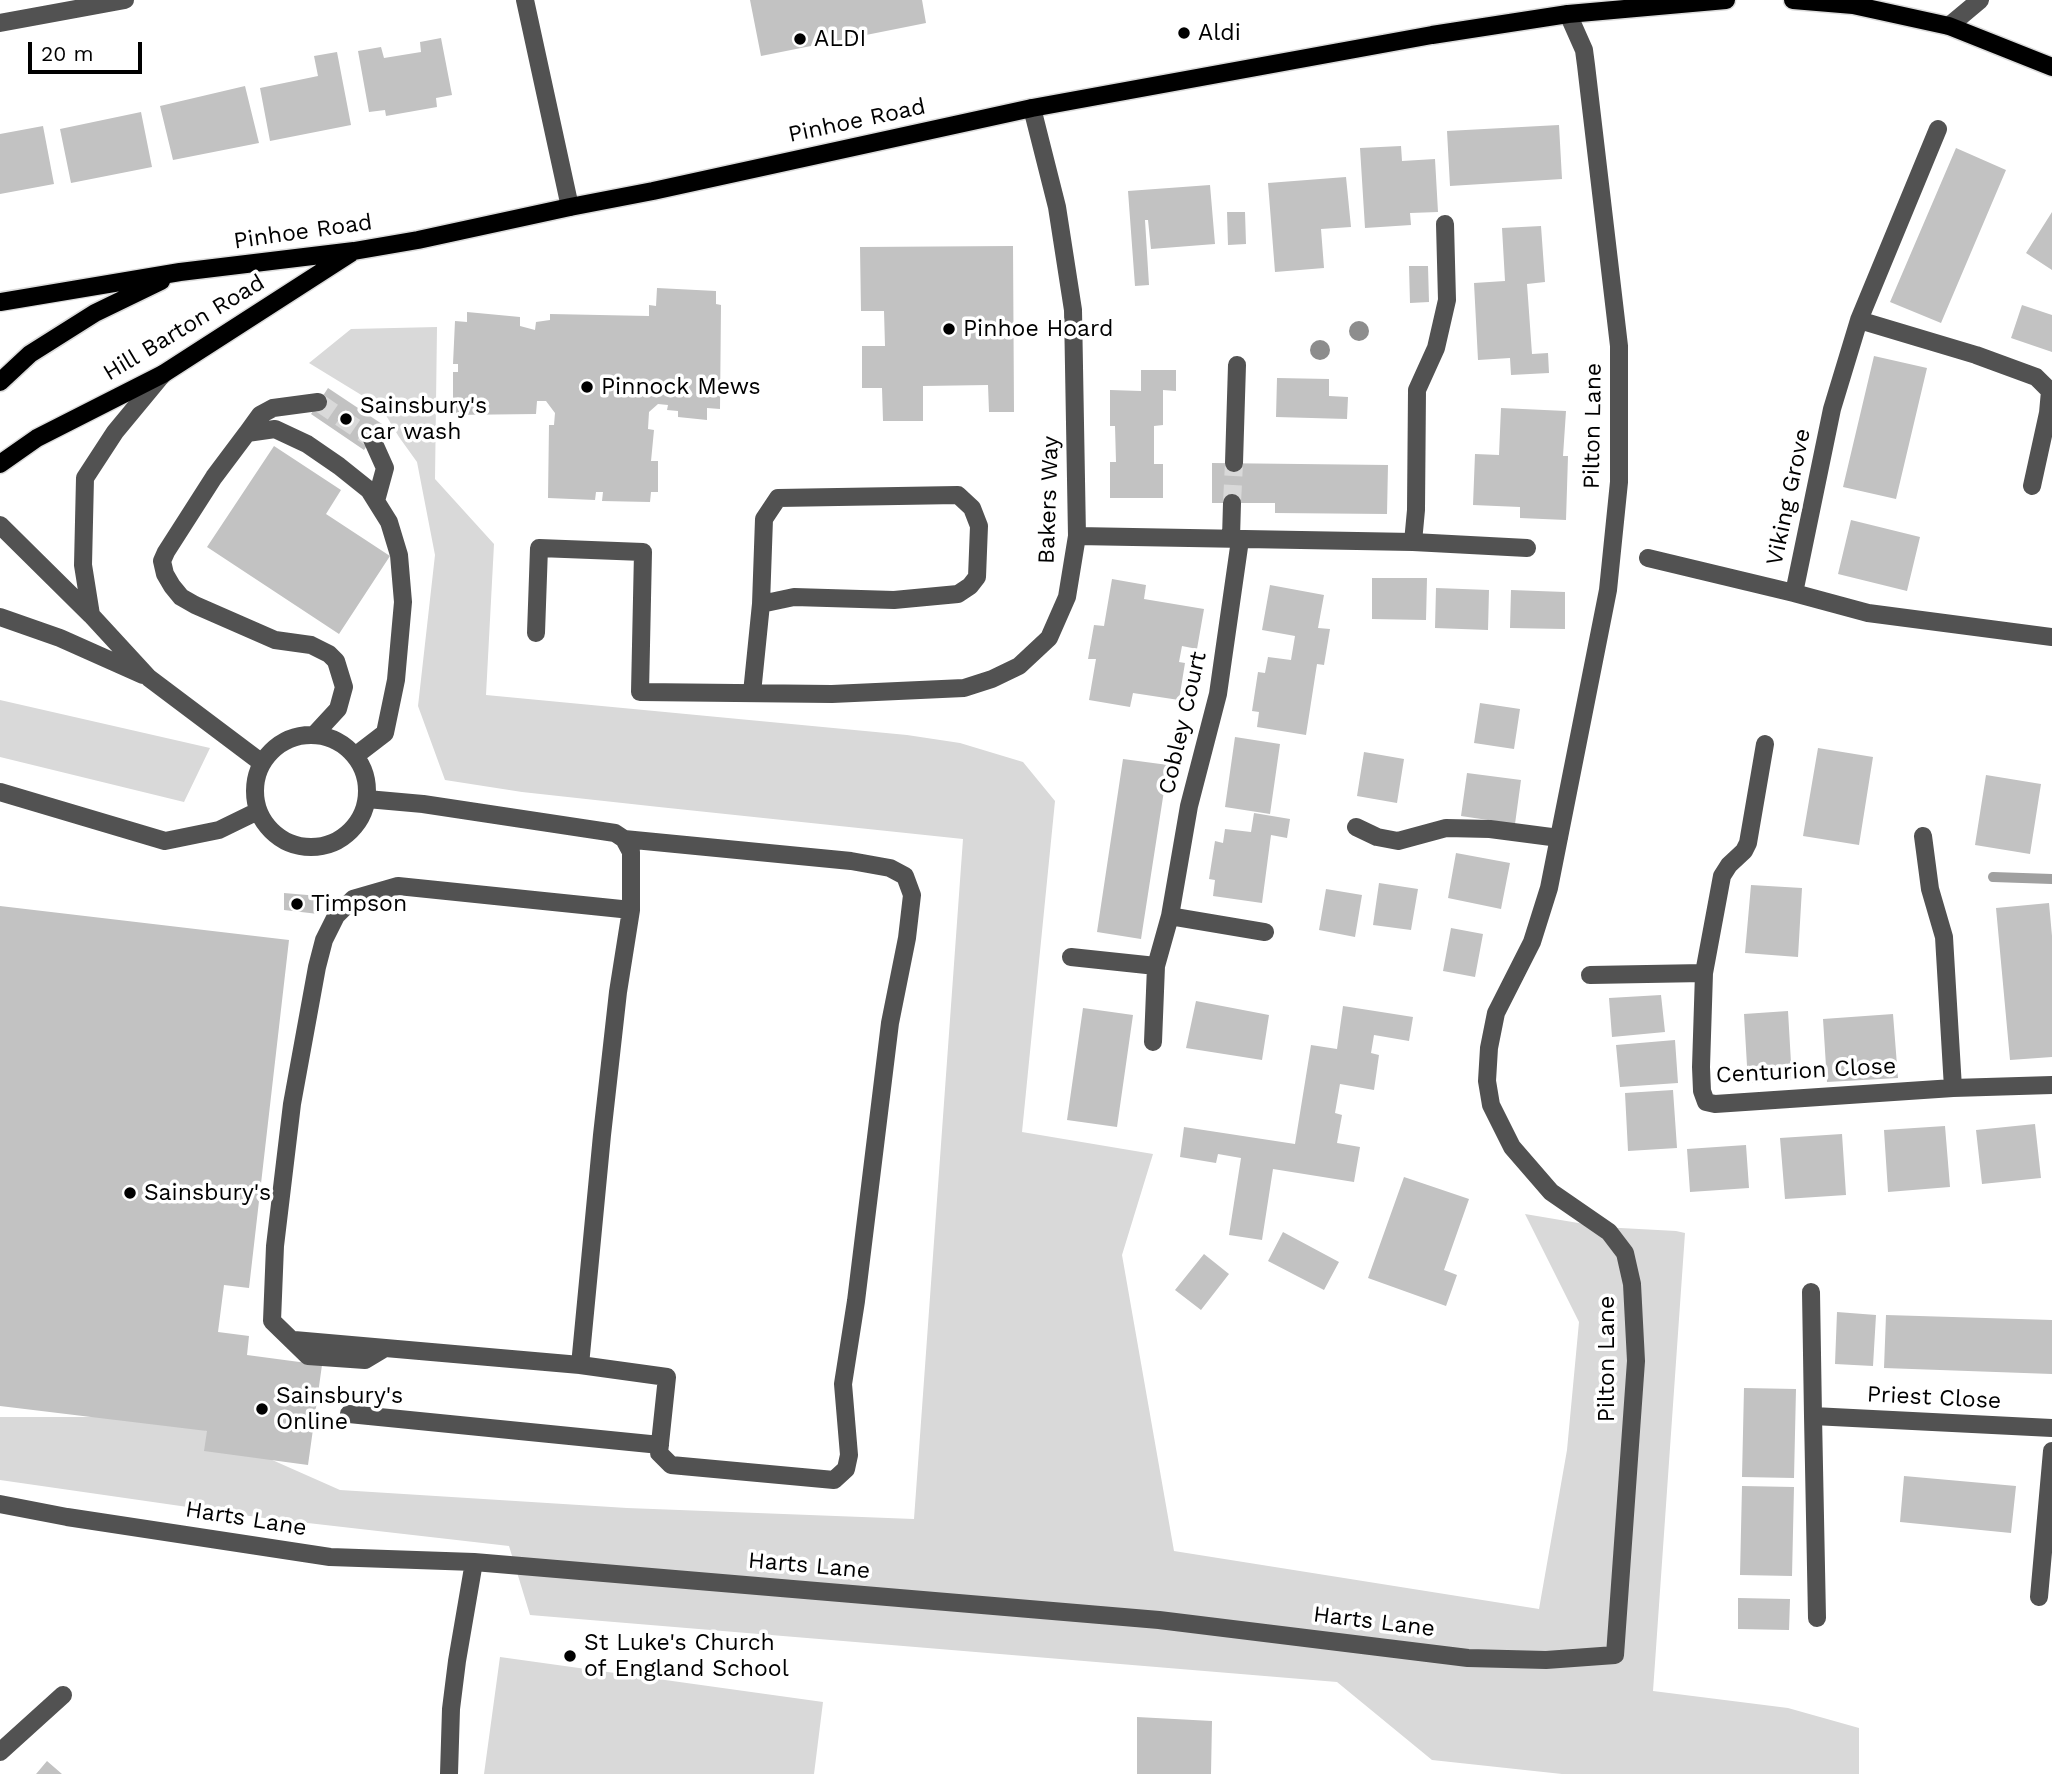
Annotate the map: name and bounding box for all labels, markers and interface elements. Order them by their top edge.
place label: Aldi [1198,19,1241,47]
place label: ALDI [814,25,866,53]
marker: Aldi [1176,25,1192,41]
scale bar [32,28,145,72]
marker: ALDI [792,31,808,47]
text: 20 m [41,41,93,66]
street label: Pinhoe Road [786,93,928,149]
street label: Pinhoe Road [232,209,374,255]
street label: Hill Barton Road [98,269,270,387]
place label: Pinhoe Hoard [963,315,1113,343]
marker: Pinhoe Hoard [941,321,957,337]
street label: Pilton Lane [1578,363,1608,489]
place label: Pinnock Mews [601,373,761,401]
marker: Pinnock Mews [579,379,595,395]
place label: Sainsbury's car wash [360,392,487,446]
marker: Sainsbury's car wash [338,411,354,427]
street label: Viking Grove [1761,426,1817,568]
street label: Bakers Way [1033,435,1065,565]
street label: Cobley Court [1153,649,1213,797]
place label: Timpson [311,890,407,918]
marker: Timpson [289,896,305,912]
street label: Centurion Close [1715,1052,1897,1090]
place label: Sainsbury's [144,1179,271,1207]
marker: Sainsbury's [122,1185,138,1201]
street label: Pilton Lane [1593,1296,1621,1422]
street label: Priest Close [1866,1381,2002,1415]
place label: Sainsbury's Online [276,1382,403,1436]
marker: Sainsbury's Online [254,1401,270,1417]
street label: Harts Lane [183,1496,309,1542]
street label: Harts Lane [747,1547,871,1585]
street label: Harts Lane [1312,1601,1436,1643]
place label: St Luke's Church of England School [584,1629,789,1683]
marker: St Luke's Church of England School [562,1648,578,1664]

